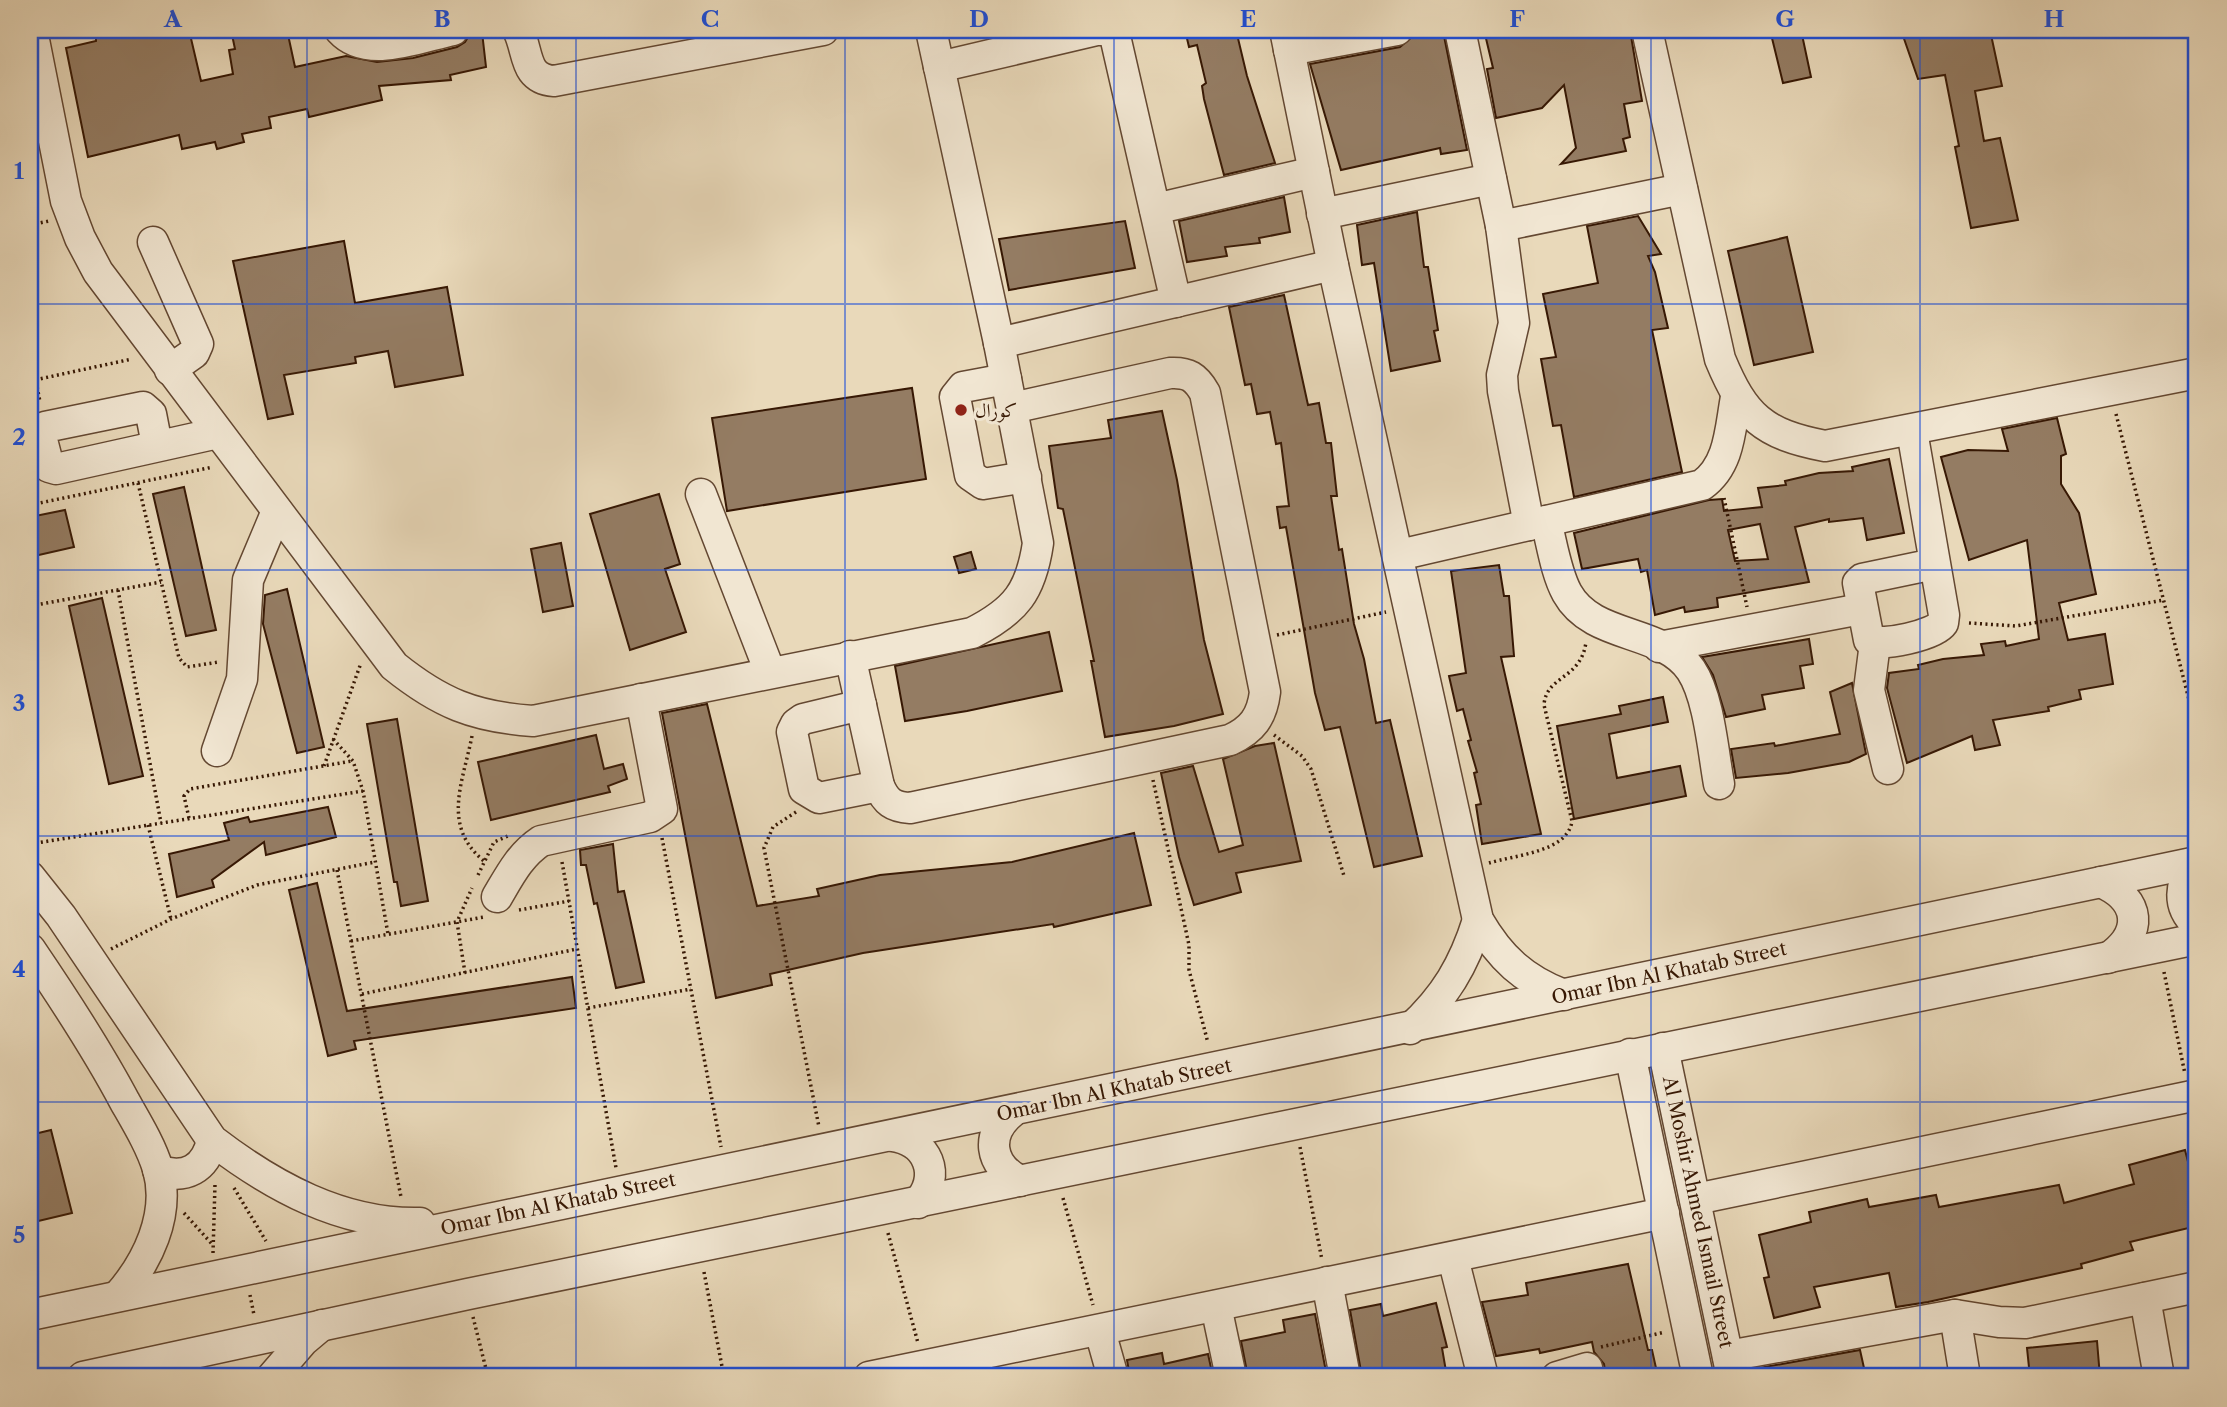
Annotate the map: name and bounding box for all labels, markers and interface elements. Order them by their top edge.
text: A [163,5,183,33]
text: B [433,5,451,33]
text: C [701,5,719,33]
text: D [969,5,989,33]
text: E [1240,5,1256,33]
text: F [1509,5,1525,33]
text: G [1775,5,1795,33]
text: H [2044,5,2065,33]
text: 1 [14,157,25,185]
place label: كورال [975,399,1017,423]
marker: كورال [953,402,969,418]
text: 2 [12,423,26,451]
text: 3 [13,689,26,717]
street label: Omar Ibn Al Khatab Street [1549,937,1789,1009]
text: 4 [12,955,26,983]
street label: Omar Ibn Al Khatab Street [994,1054,1234,1126]
street label: Al Moshir Ahmed Ismail Street [1658,1073,1738,1350]
street label: Omar Ibn Al Khatab Street [438,1168,678,1240]
text: 5 [13,1221,25,1249]

